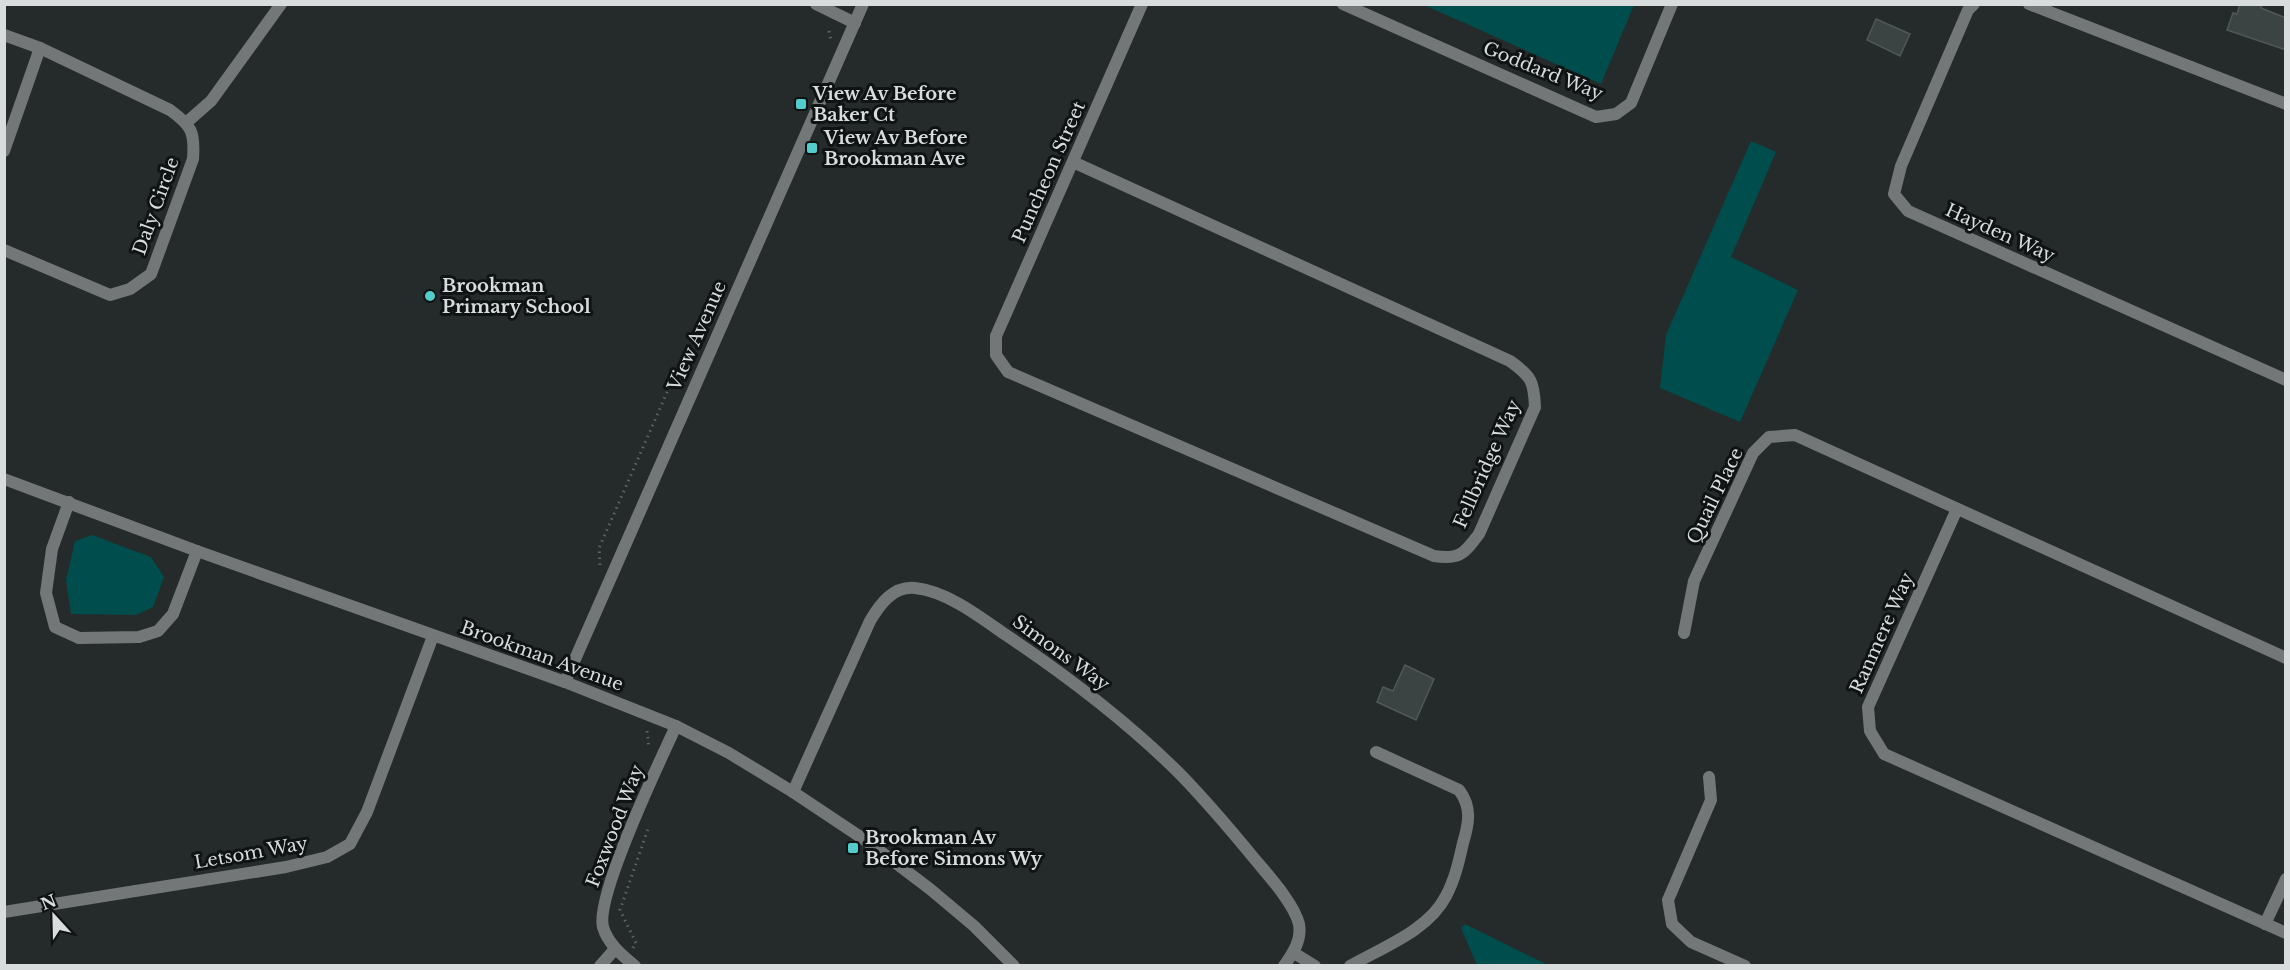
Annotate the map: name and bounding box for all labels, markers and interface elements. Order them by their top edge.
street label: Goddard Way [1480,37,1607,105]
place label: View Av Before Baker Ct [812,83,956,126]
marker: View Av Before Baker Ct [794,97,808,111]
street label: Puncheon Street [1008,98,1090,246]
place label: View Av Before Brookman Ave [823,127,967,170]
marker: View Av Before Brookman Ave [805,141,819,155]
street label: Daly Circle [128,154,184,258]
street label: Hayden Way [1942,199,2059,267]
place label: Brookman Primary School [442,275,591,318]
street label: View Avenue [663,278,731,395]
marker: Brookman Primary School [423,289,437,303]
street label: Fellbridge Way [1449,396,1525,532]
street label: Quail Place [1682,444,1748,548]
street label: Ranmere Way [1846,569,1919,697]
street label: Simons Way [1008,610,1114,696]
street label: Brookman Avenue [458,616,626,696]
street label: Foxwood Way [582,761,649,890]
place label: Brookman Av Before Simons Wy [865,827,1043,870]
street label: Letsom Way [193,832,310,874]
marker: Brookman Av Before Simons Wy [846,841,860,855]
north arrow [24,886,84,946]
text: N [38,890,59,914]

